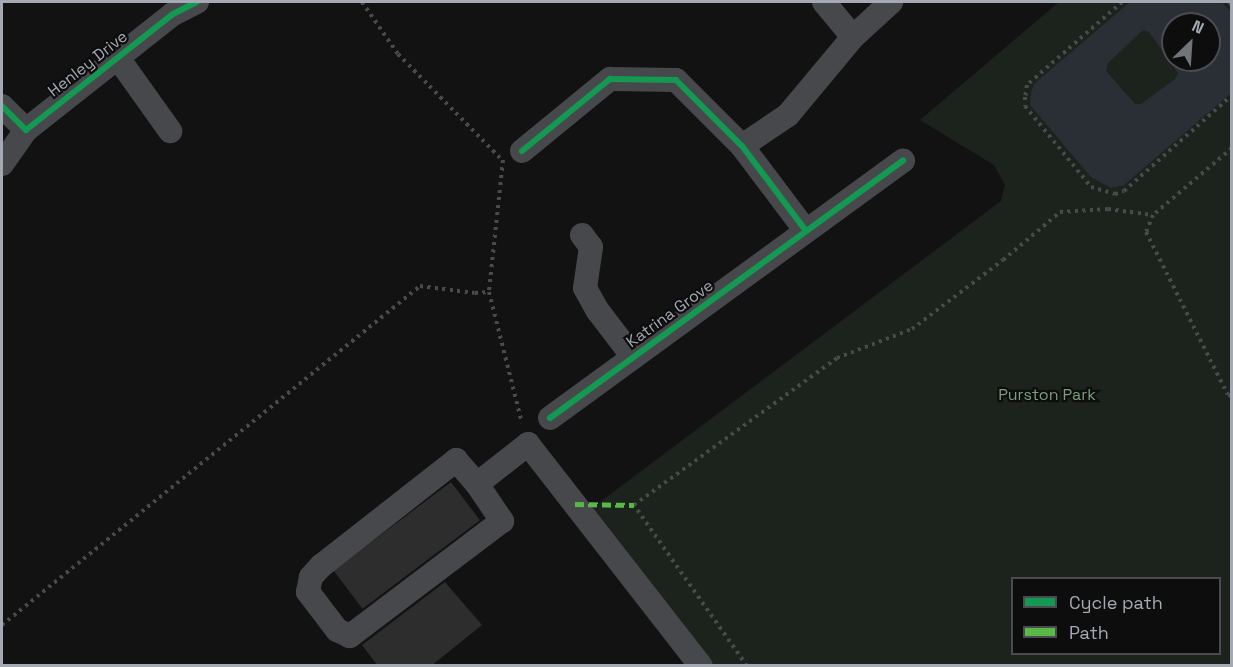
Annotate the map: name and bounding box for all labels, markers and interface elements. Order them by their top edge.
north arrow [1161,12,1221,72]
text: N [1189,15,1207,39]
street label: Henley Drive [45,27,131,101]
street label: Katrina Grove [623,276,717,352]
park label: Purston Park [998,385,1096,405]
legend [1011,577,1221,655]
text: Cycle path [1069,591,1163,614]
text: Path [1069,621,1109,644]

